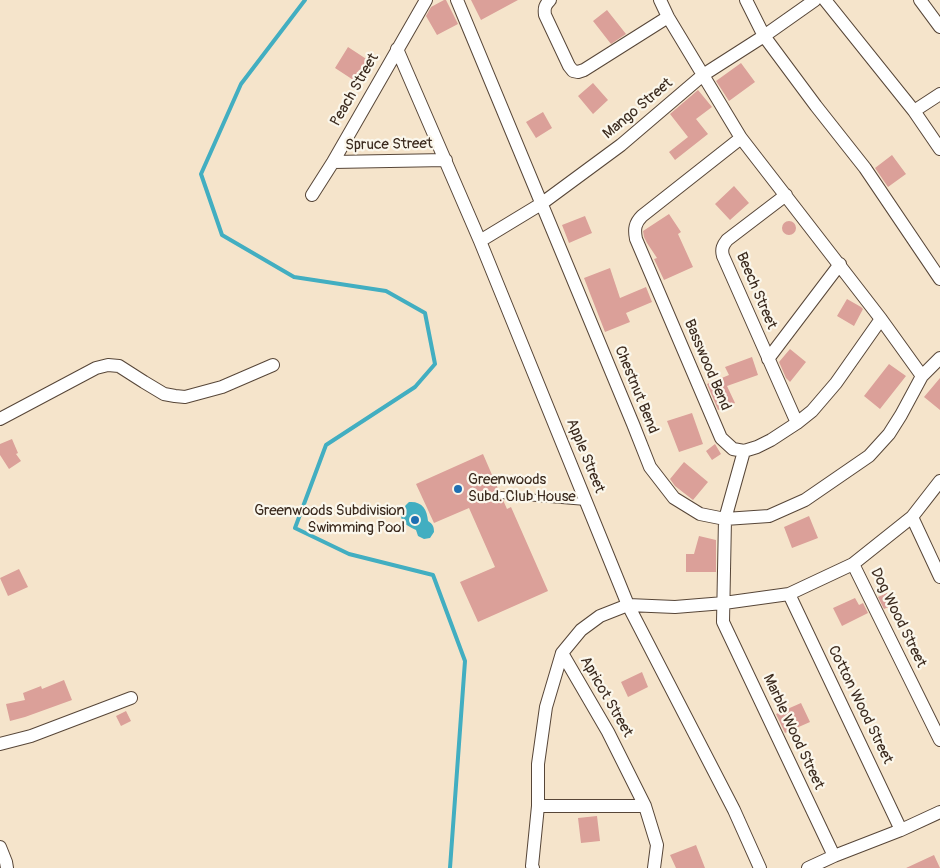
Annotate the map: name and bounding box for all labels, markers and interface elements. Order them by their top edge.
street label: Peach Street [327,50,383,130]
street label: Mango Street [600,75,676,143]
street label: Spruce Street [345,135,433,155]
street label: Beech Street [732,250,780,332]
street label: Basswood Bend [680,317,734,413]
street label: Chestnut Bend [610,343,662,437]
street label: Apple Street [562,416,608,496]
place label: Greenwoods Subd. Club House [468,471,576,506]
marker: Greenwoods Subd. Club House [452,483,464,495]
place label: Greenwoods Subdivision Swimming Pool [254,502,405,537]
marker: Greenwoods Subdivision Swimming Pool [409,514,421,526]
street label: Dog Wood Street [866,565,930,671]
street label: Cotton Wood Street [824,643,896,767]
street label: Apricot Street [576,653,636,741]
street label: Marble Wood Street [758,672,828,792]

